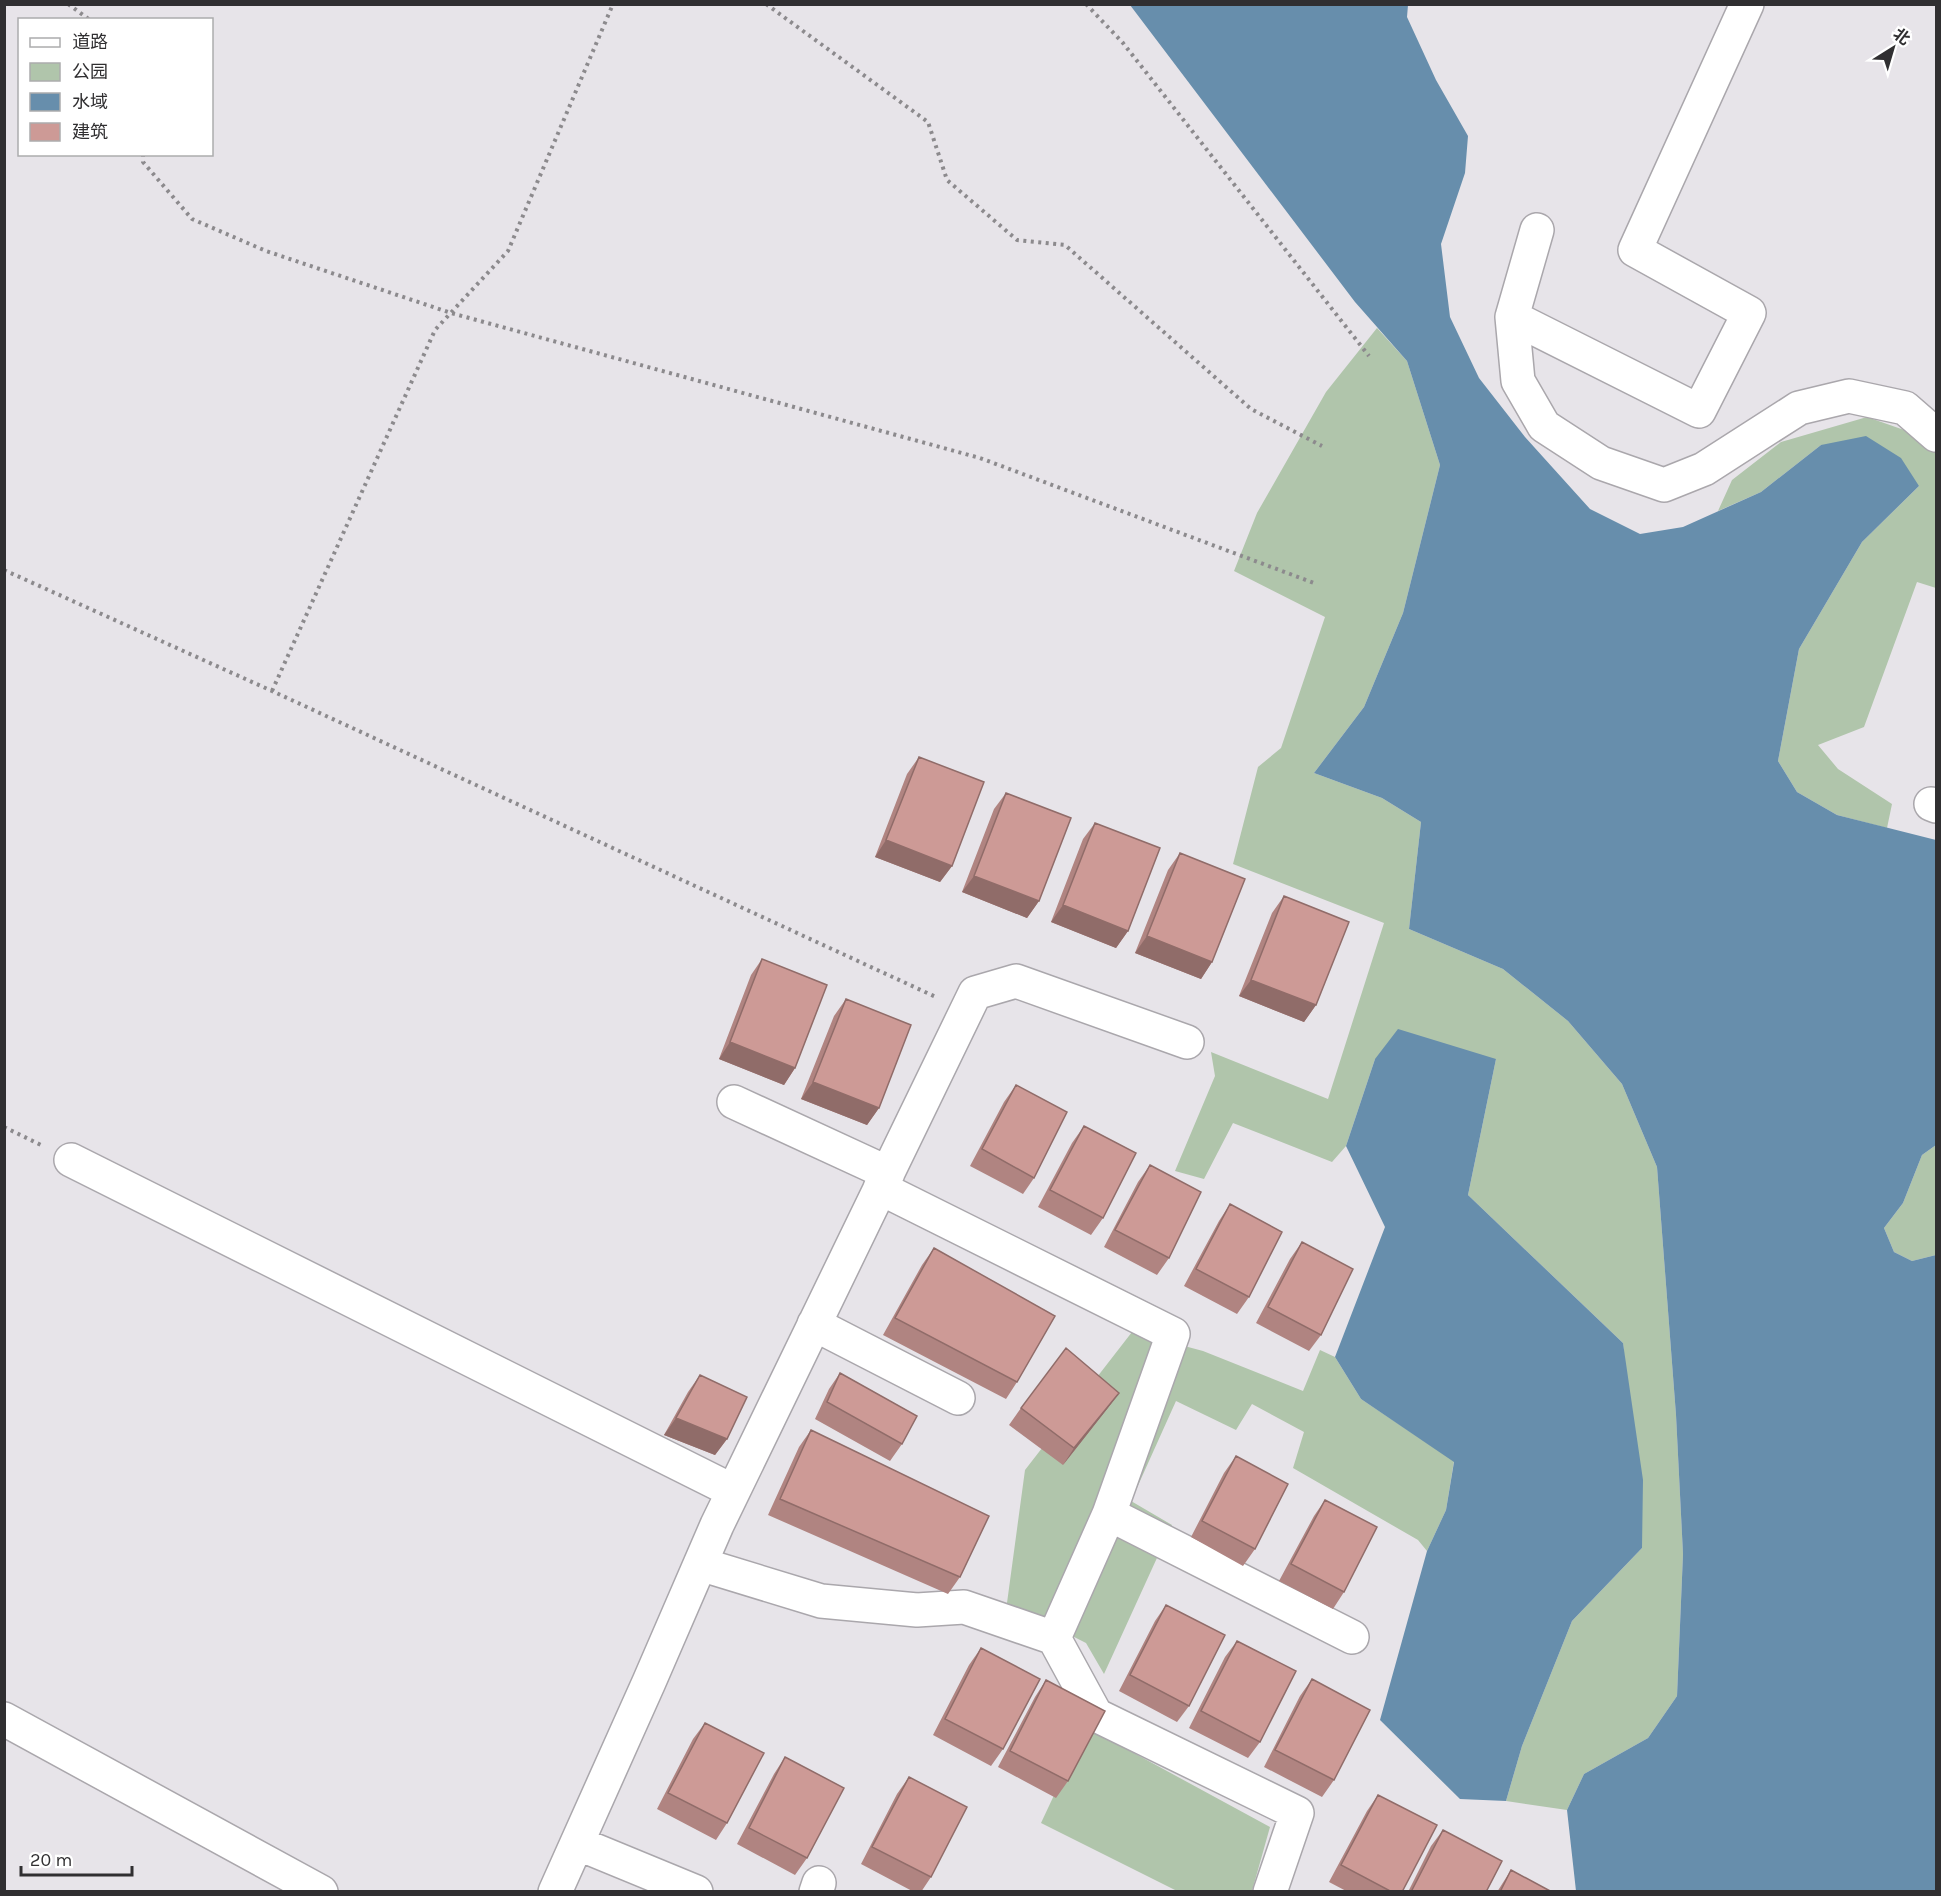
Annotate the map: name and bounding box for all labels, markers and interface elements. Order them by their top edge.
legend [18,18,213,156]
north arrow [1863,18,1923,78]
text: 北 [1890,24,1914,49]
text: 道路 [72,31,108,53]
text: 公园 [72,61,108,83]
text: 水域 [72,91,108,113]
text: 建筑 [72,121,108,143]
scale bar [21,1839,132,1877]
text: 20 m [30,1849,72,1871]

